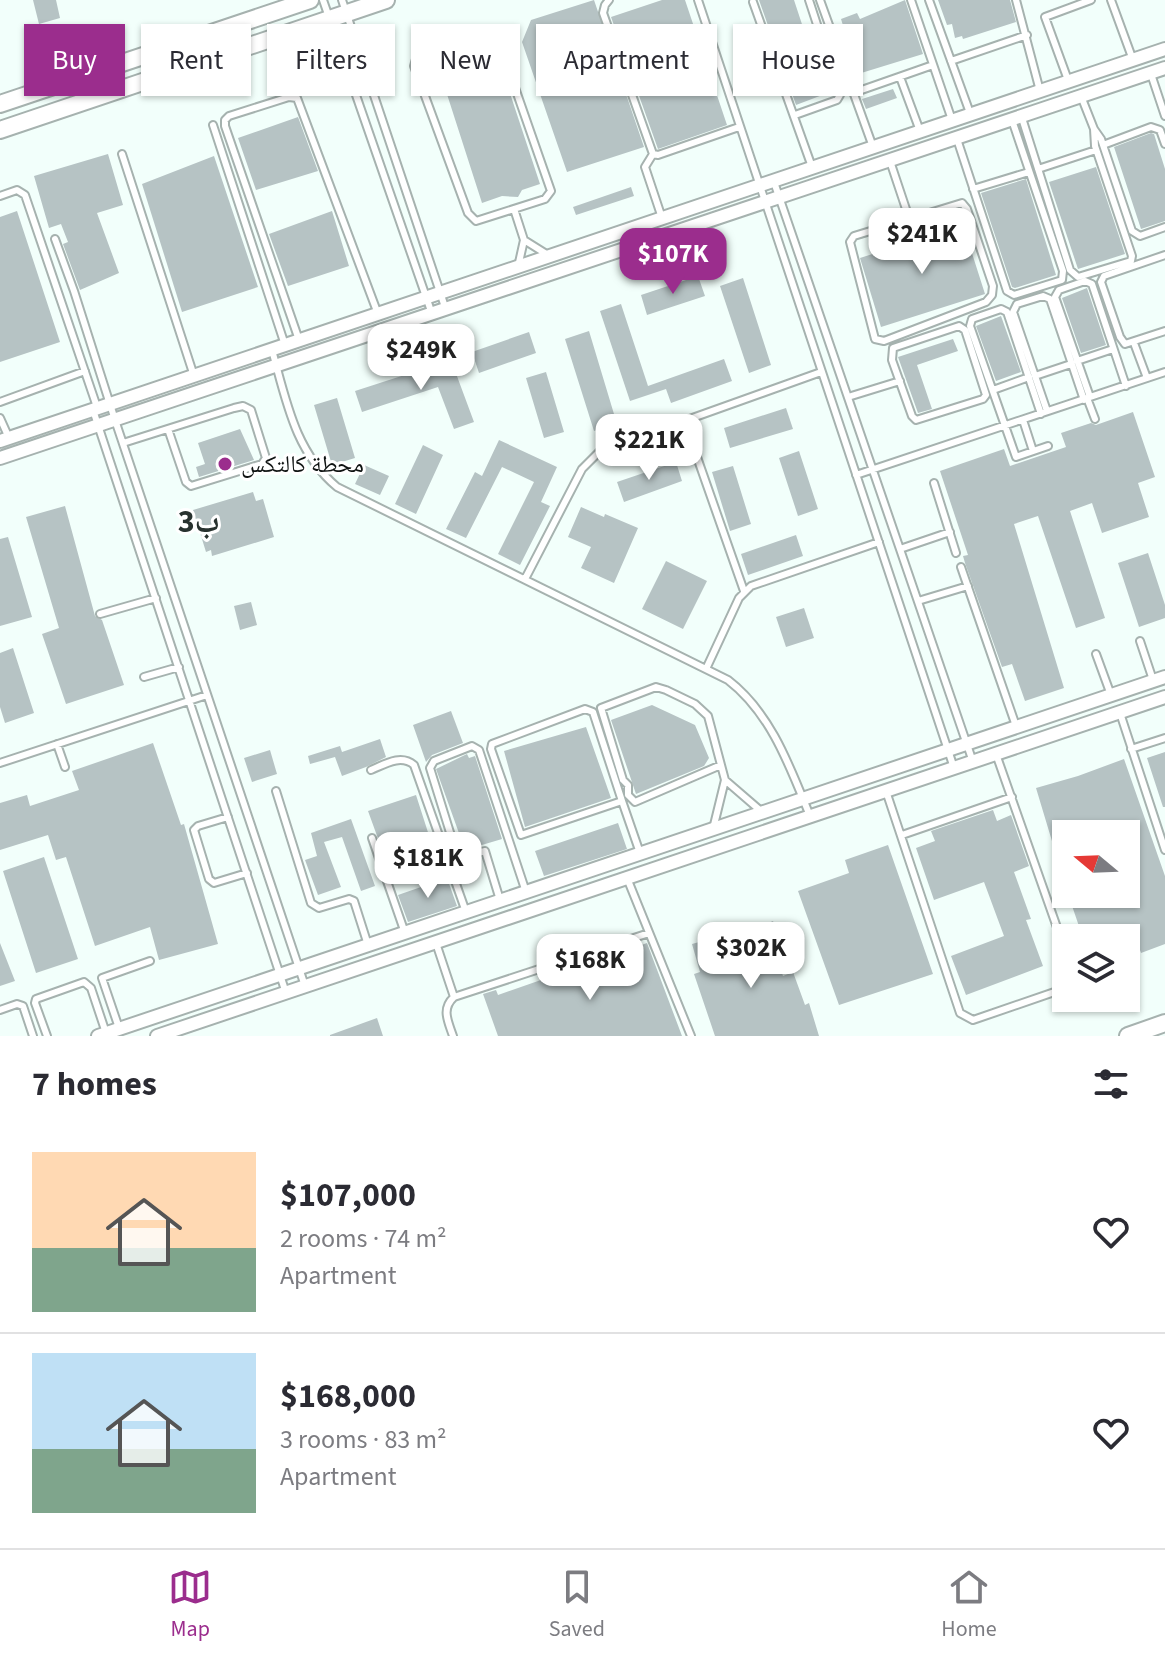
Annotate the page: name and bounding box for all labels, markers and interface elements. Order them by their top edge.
chip: Buy [24,24,125,96]
chip: Rent [141,24,251,96]
chip: Filters [267,24,395,96]
chip: New [411,24,520,96]
chip: Apartment [536,24,717,96]
chip: House [733,24,863,96]
pin: $241K [866,208,978,276]
text: $241K [887,215,957,252]
pin: $107K [617,228,729,296]
text: $107K [638,235,708,272]
pin: $249K [365,324,477,392]
text: $249K [386,331,456,368]
pin: $221K [593,414,705,482]
text: $221K [614,421,684,458]
place label: محطة كالتكس [241,447,364,482]
marker: محطة كالتكس [216,455,234,473]
district label: ب3 [178,499,220,545]
north arrow [1052,820,1140,908]
map controls [1052,820,1140,1012]
pin: $181K [372,832,484,900]
text: $181K [393,839,463,876]
pin: $302K [695,922,807,990]
button: layers [1052,924,1140,1012]
text: $302K [716,929,786,966]
pin: $168K [534,934,646,1002]
text: $168K [555,941,625,978]
text: 7 homes [32,1060,157,1109]
icon: filters [1089,1062,1133,1106]
text: $107,000 [280,1171,416,1220]
icon: home [96,1184,192,1280]
icon: heart [1089,1210,1133,1254]
text: 2 rooms · 74 m² [280,1220,447,1257]
text: Apartment [280,1257,397,1294]
text: $168,000 [280,1372,416,1421]
icon: home [96,1385,192,1481]
icon: heart [1089,1411,1133,1455]
text: 3 rooms · 83 m² [280,1421,447,1458]
text: Apartment [280,1458,397,1495]
tab: Map [168,1565,212,1645]
tab: Saved [549,1565,605,1645]
tab: Home [941,1565,997,1645]

